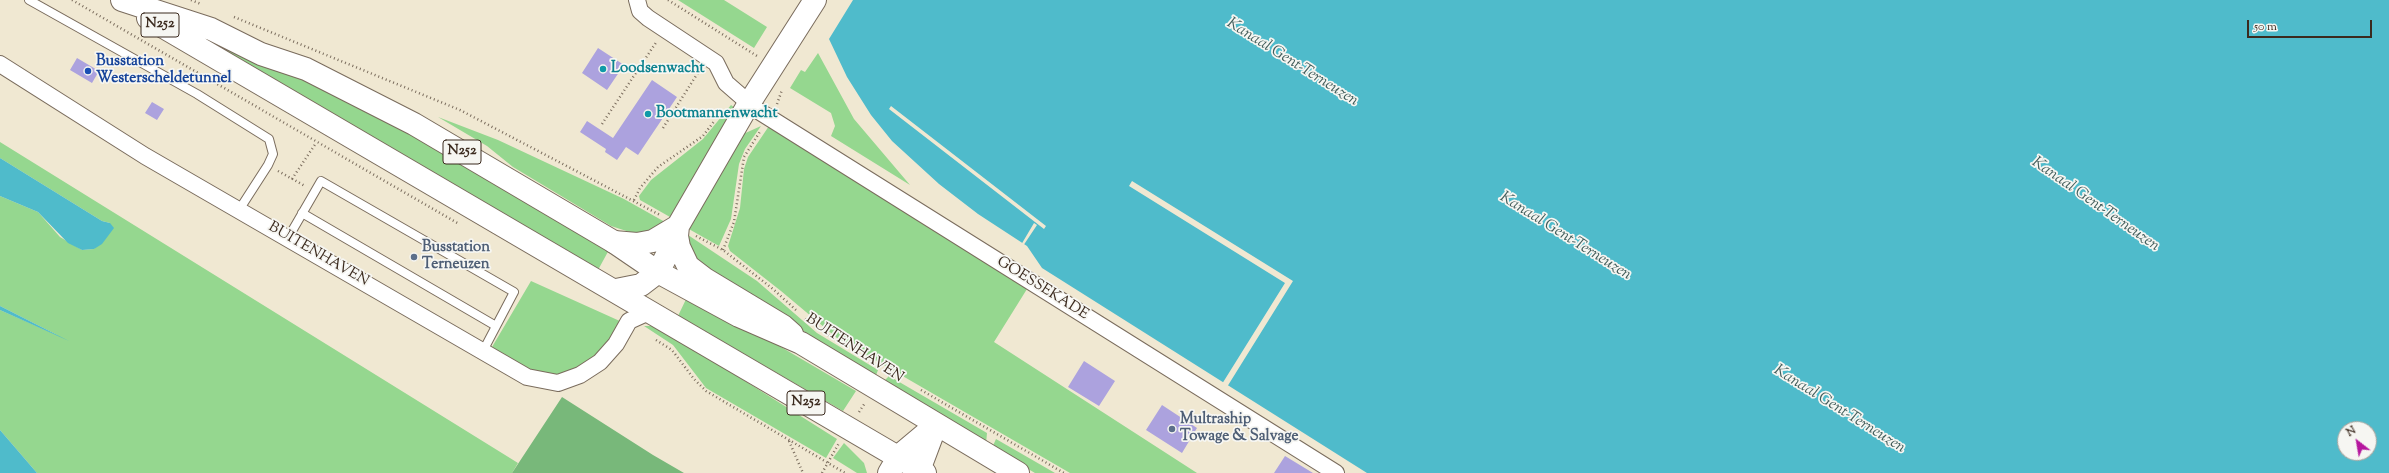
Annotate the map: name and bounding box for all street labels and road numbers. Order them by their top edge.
road number: N252 [141,13,179,37]
road number: N252 [443,140,481,164]
street label: BUITENHAVEN [264,219,372,291]
street label: GOESSEKADE [993,254,1091,324]
street label: BUITENHAVEN [802,311,906,387]
road number: N252 [787,391,825,415]

